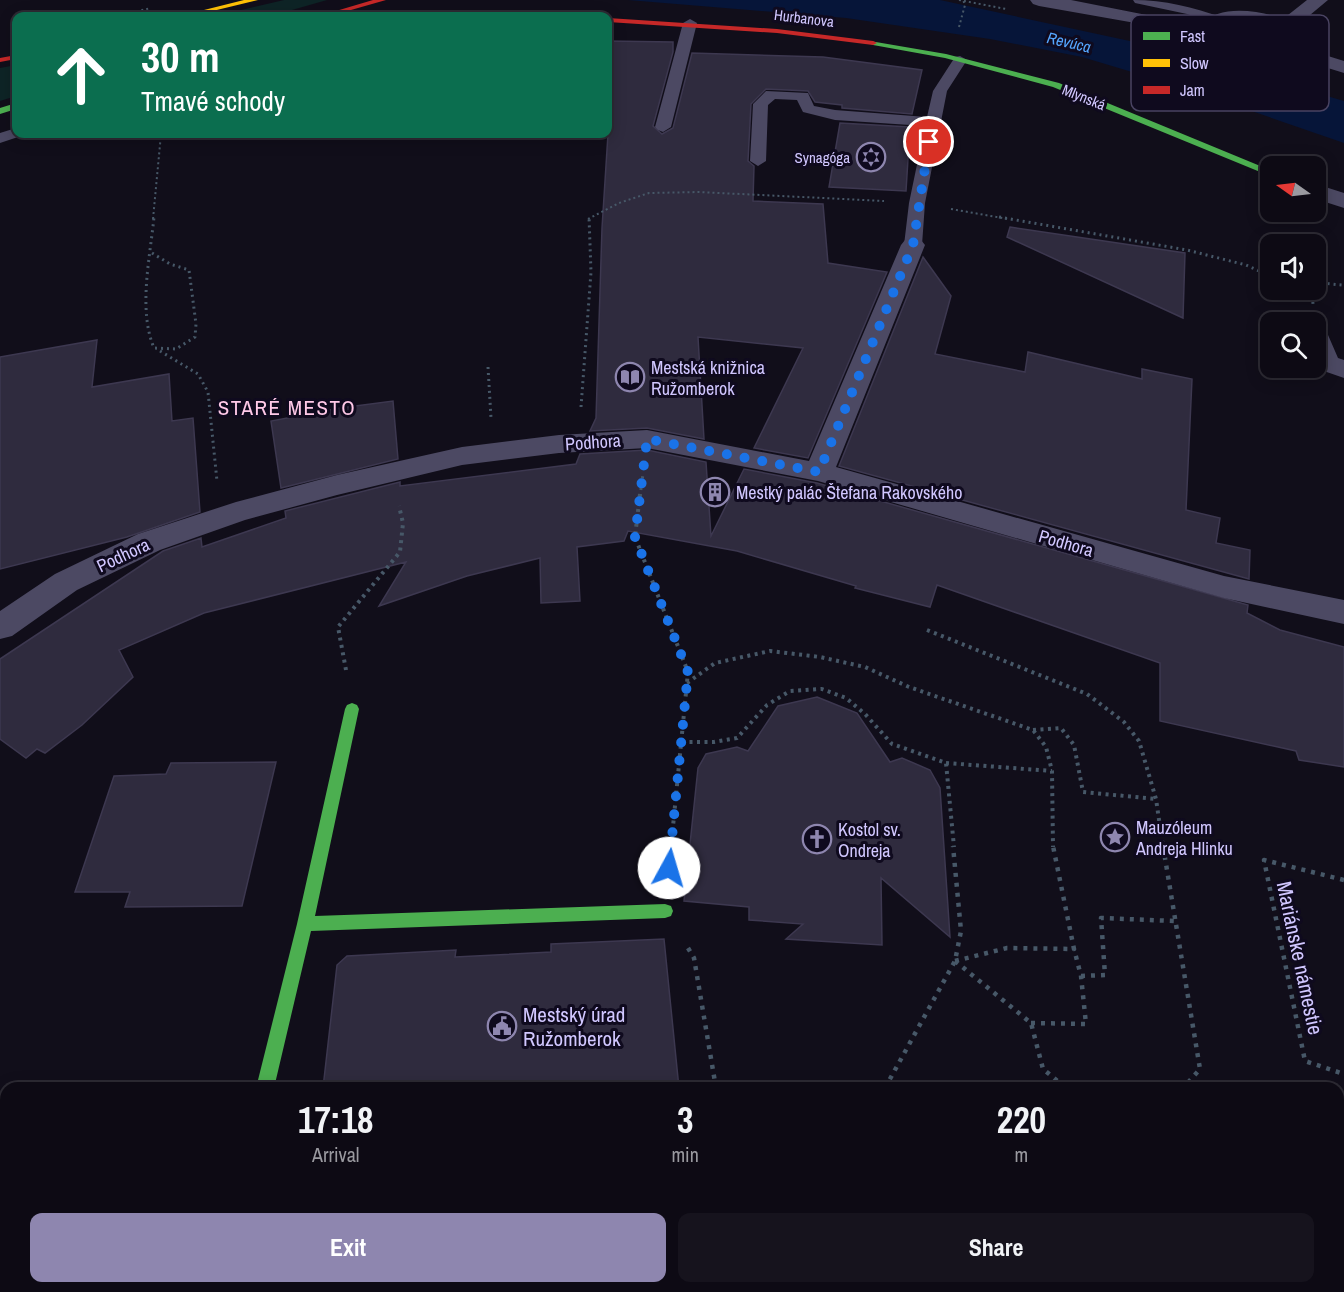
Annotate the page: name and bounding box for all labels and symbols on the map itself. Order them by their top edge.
street label: Hurbanova [773,4,835,32]
legend [1131,15,1329,111]
text: Fast [1180,25,1205,47]
water label: Revúca [1045,26,1093,58]
text: Slow [1180,52,1209,74]
street label: Mlynská [1059,79,1109,115]
text: Jam [1180,79,1205,101]
pin [903,116,954,167]
synagogue icon: Synagóga [855,141,887,173]
place label: Synagóga [795,147,850,168]
north arrow [1260,156,1326,222]
place label: Mestská knižnica Ružomberok [651,355,765,401]
library icon: Mestská knižnica Ružomberok [614,361,646,393]
district label: STARÉ MESTO [218,393,356,422]
street label: Podhora [564,428,622,456]
building icon: Mestký palác Štefana Rakovského [699,476,731,508]
place label: Mestký palác Štefana Rakovského [736,480,962,505]
street label: Podhora [1036,523,1096,563]
street label: Podhora [92,532,154,578]
place label: Mauzóleum Andreja Hlinku [1135,815,1233,861]
place label: Kostol sv. Ondreja [838,817,901,863]
place icon: Mauzóleum Andreja Hlinku [1099,821,1131,853]
church icon: Kostol sv. Ondreja [801,823,833,855]
position arrow [637,836,701,900]
street label: Mariánske námestie [1270,879,1330,1037]
place label: Mestský úrad Ružomberok [523,1000,625,1053]
public building icon: Mestský úrad Ružomberok [486,1010,518,1042]

